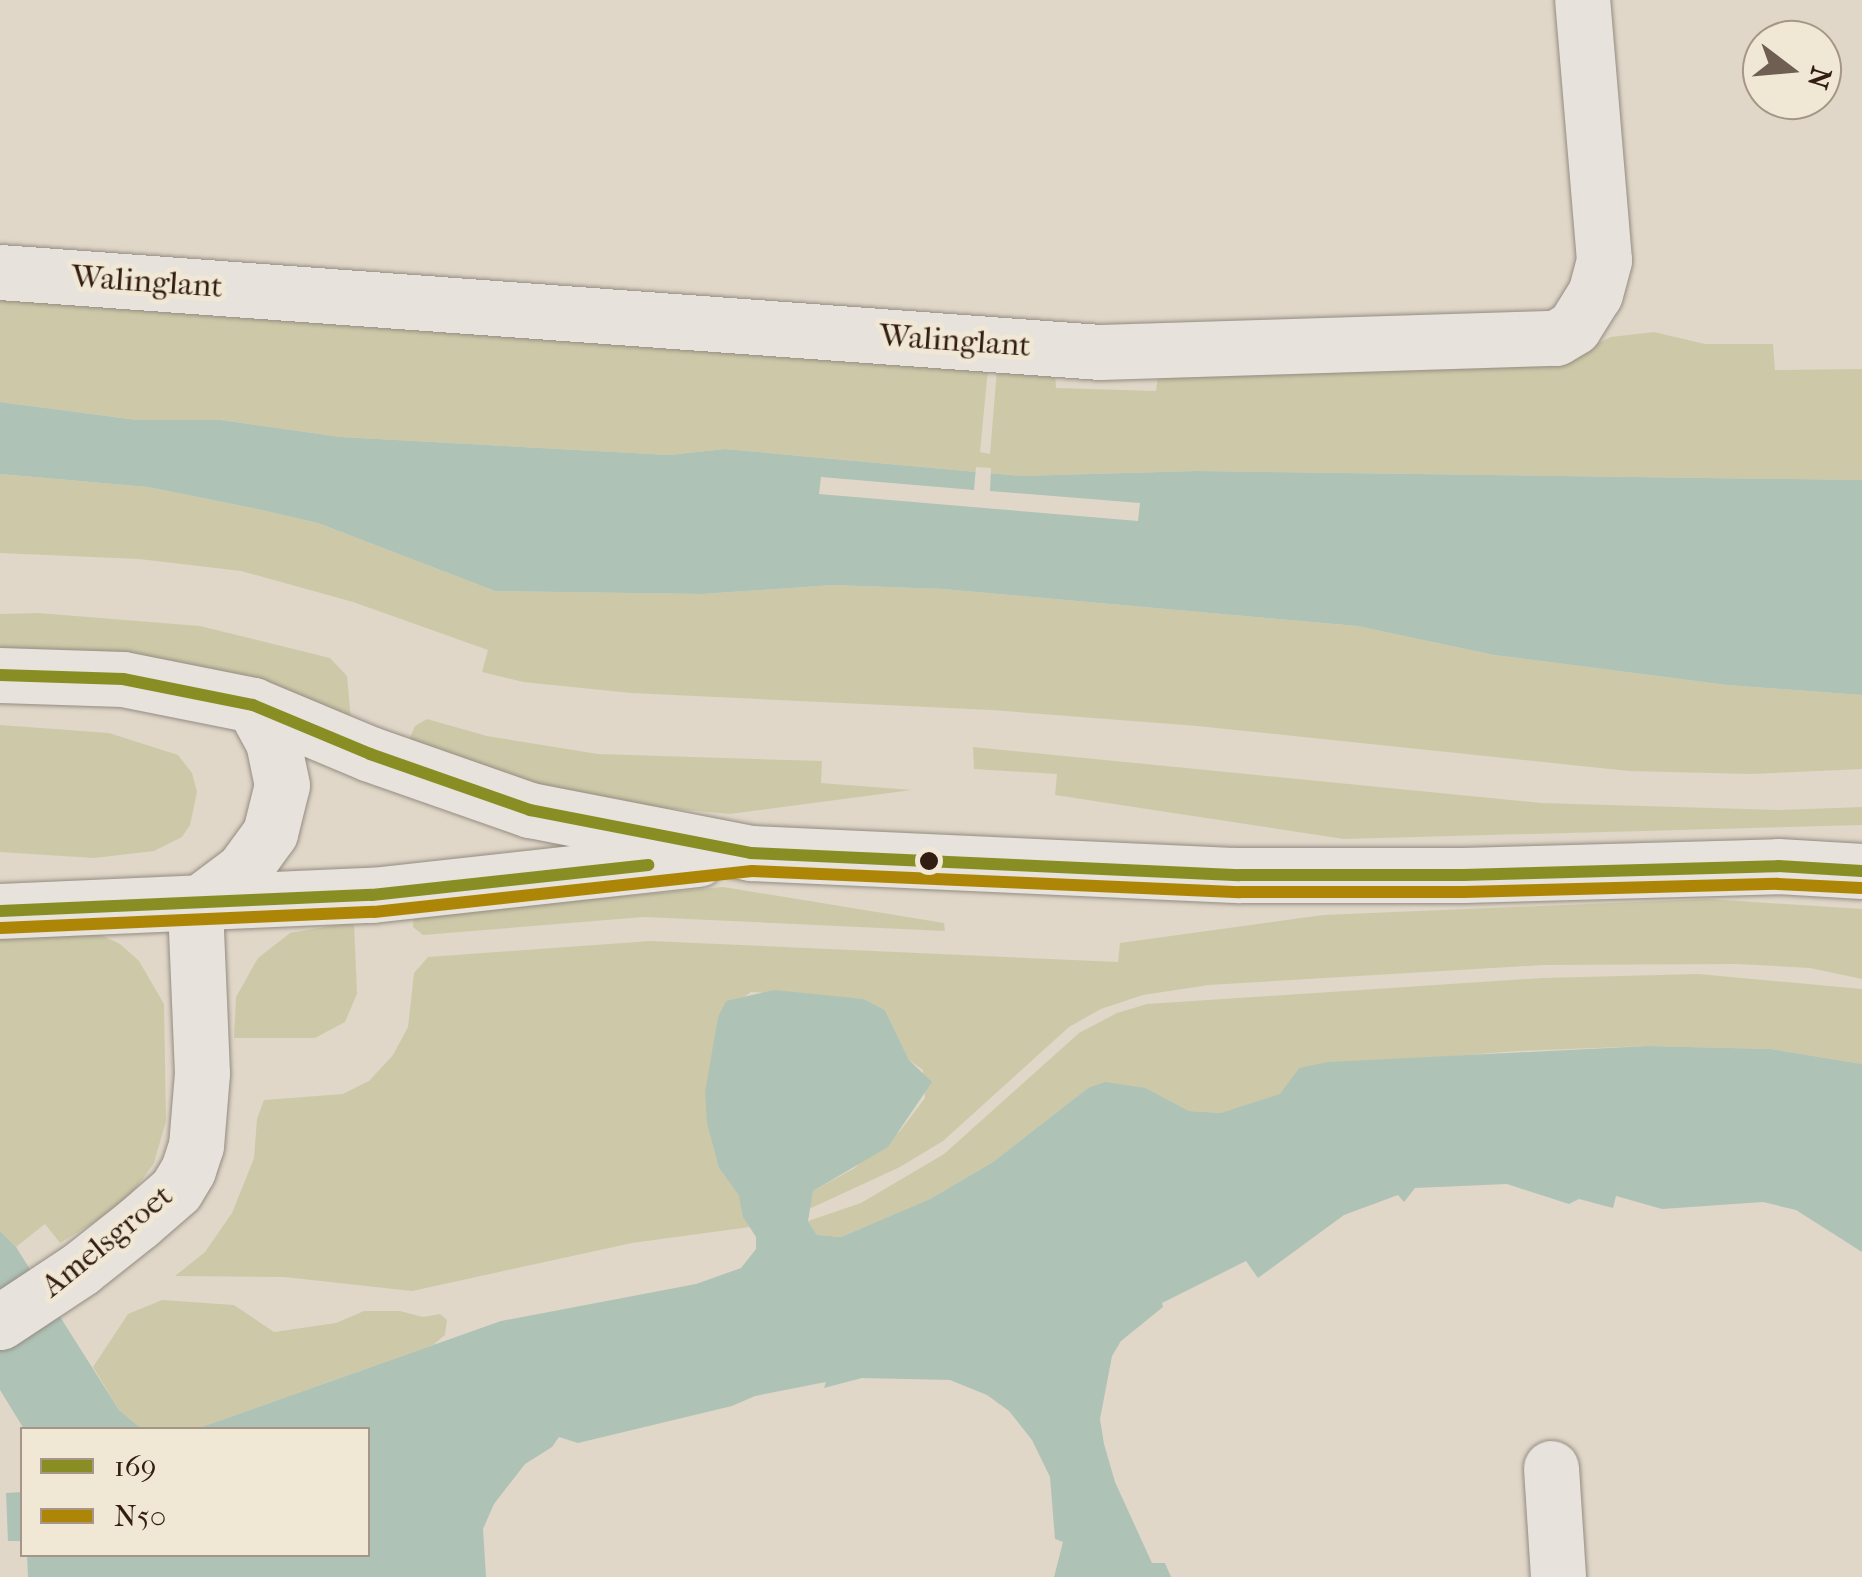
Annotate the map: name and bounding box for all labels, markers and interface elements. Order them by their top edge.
north arrow [1742,20,1842,120]
text: N [1801,63,1838,93]
street label: Walinglant [70,258,224,306]
street label: Walinglant [878,317,1032,365]
unlabelled marker [919,851,939,871]
street label: Amelsgroet [34,1176,180,1306]
legend [20,1427,370,1557]
text: 169 [114,1449,157,1484]
text: N50 [114,1499,166,1534]

